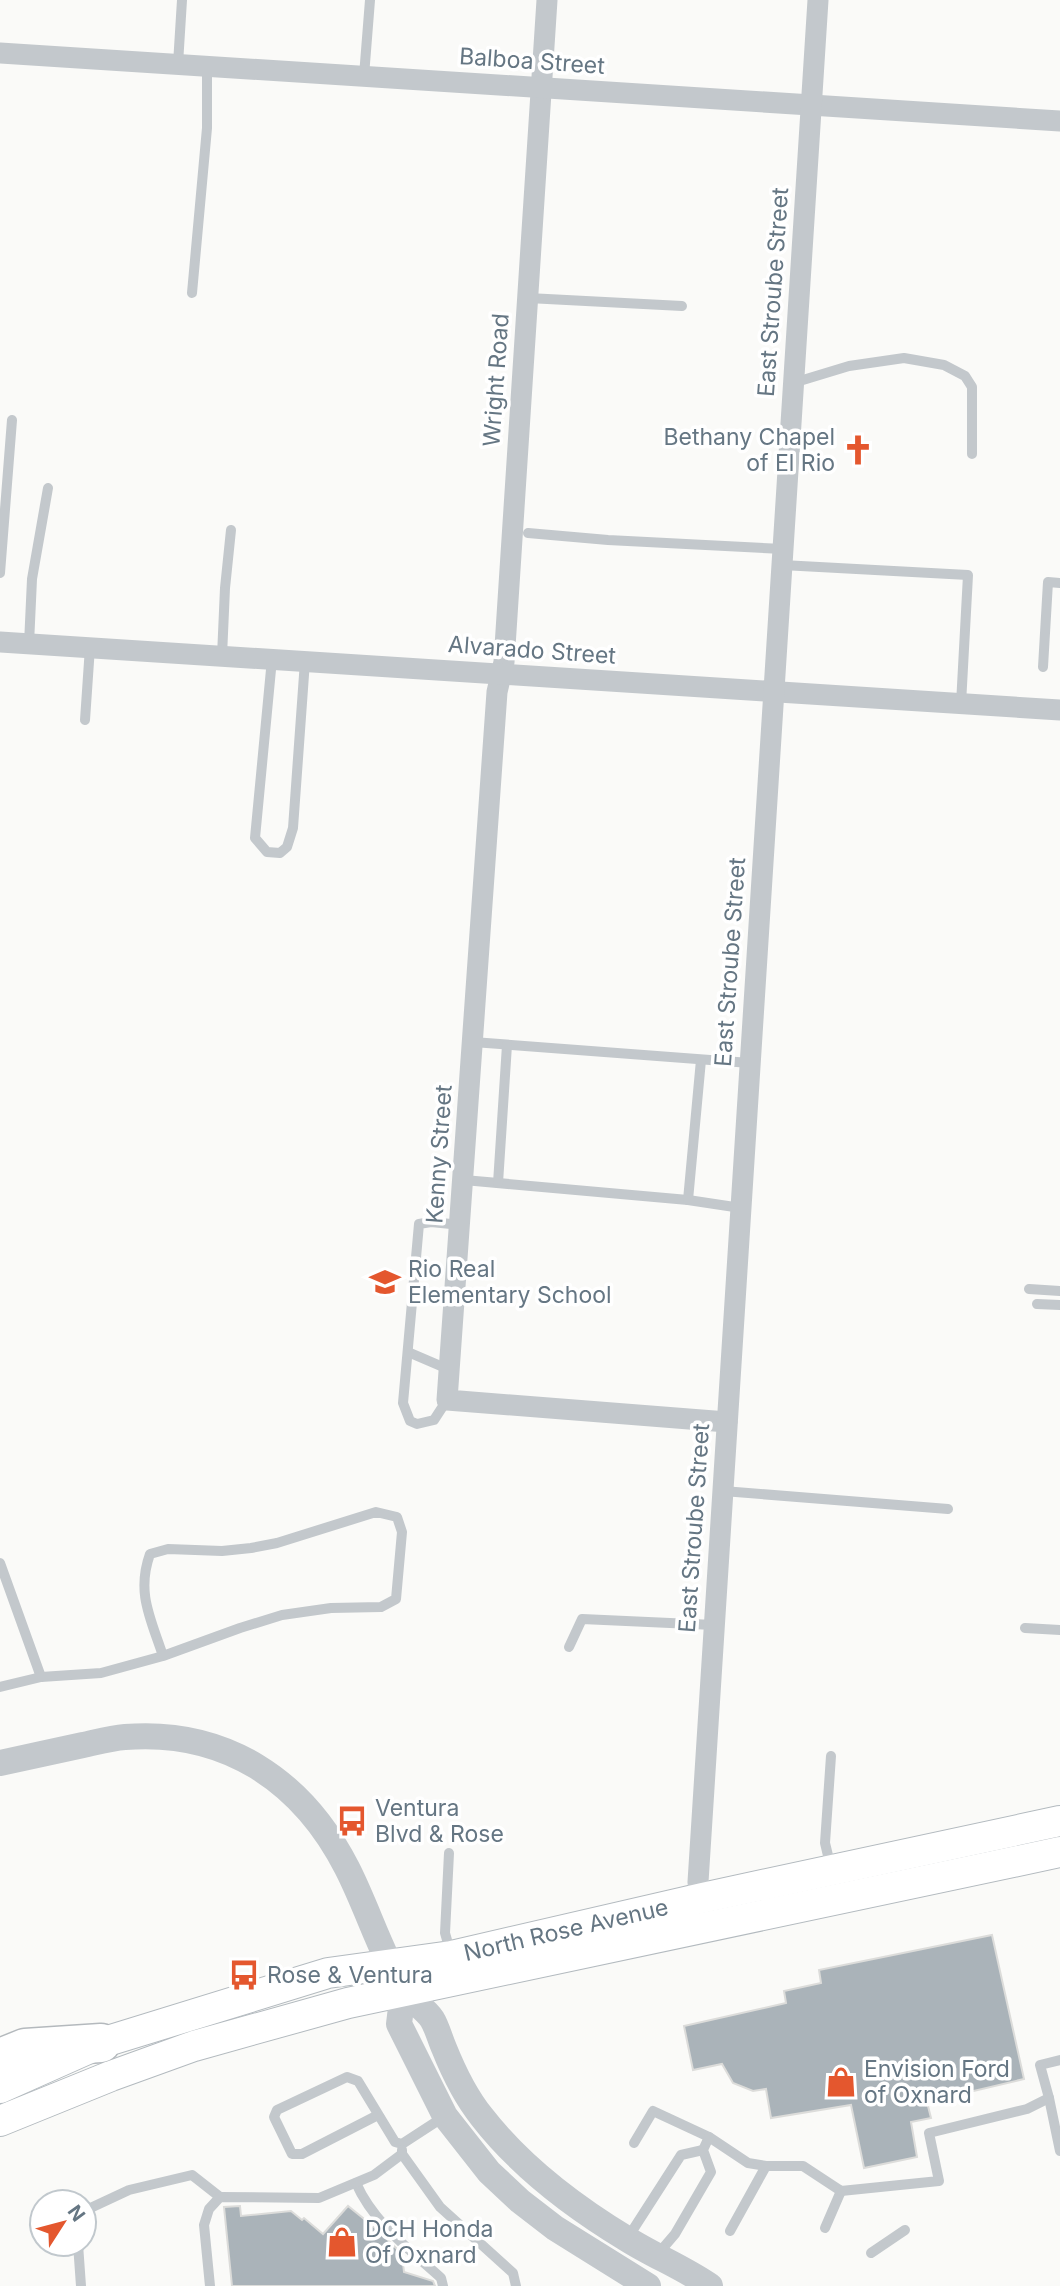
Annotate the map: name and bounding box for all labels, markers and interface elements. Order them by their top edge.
street label: Balboa Street [458,42,606,80]
street label: East Stroube Street [752,186,794,398]
street label: Wright Road [477,312,515,448]
place label: Bethany Chapel of El Rio [663,423,835,477]
church icon: Bethany Chapel of El Rio [841,433,875,467]
street label: Alvarado Street [447,630,617,670]
street label: East Stroube Street [709,856,751,1068]
street label: Kenny Street [420,1083,458,1224]
place label: Rio Real Elementary School [408,1255,612,1309]
school or university icon: Rio Real Elementary School [368,1265,402,1299]
street label: East Stroube Street [673,1422,715,1634]
place label: Ventura Blvd & Rose [375,1794,504,1848]
bus stop icon: Ventura Blvd & Rose [335,1804,369,1838]
street label: North Rose Avenue [461,1893,671,1967]
bus stop icon: Rose & Ventura [227,1958,261,1992]
place label: Rose & Ventura [267,1961,433,1989]
place label: Envision Ford of Oxnard [864,2055,1010,2109]
shop icon: Envision Ford of Oxnard [824,2065,858,2099]
north arrow [28,2188,98,2258]
text: N [63,2201,90,2226]
place label: DCH Honda Of Oxnard [365,2215,493,2269]
shop icon: DCH Honda Of Oxnard [325,2225,359,2259]

